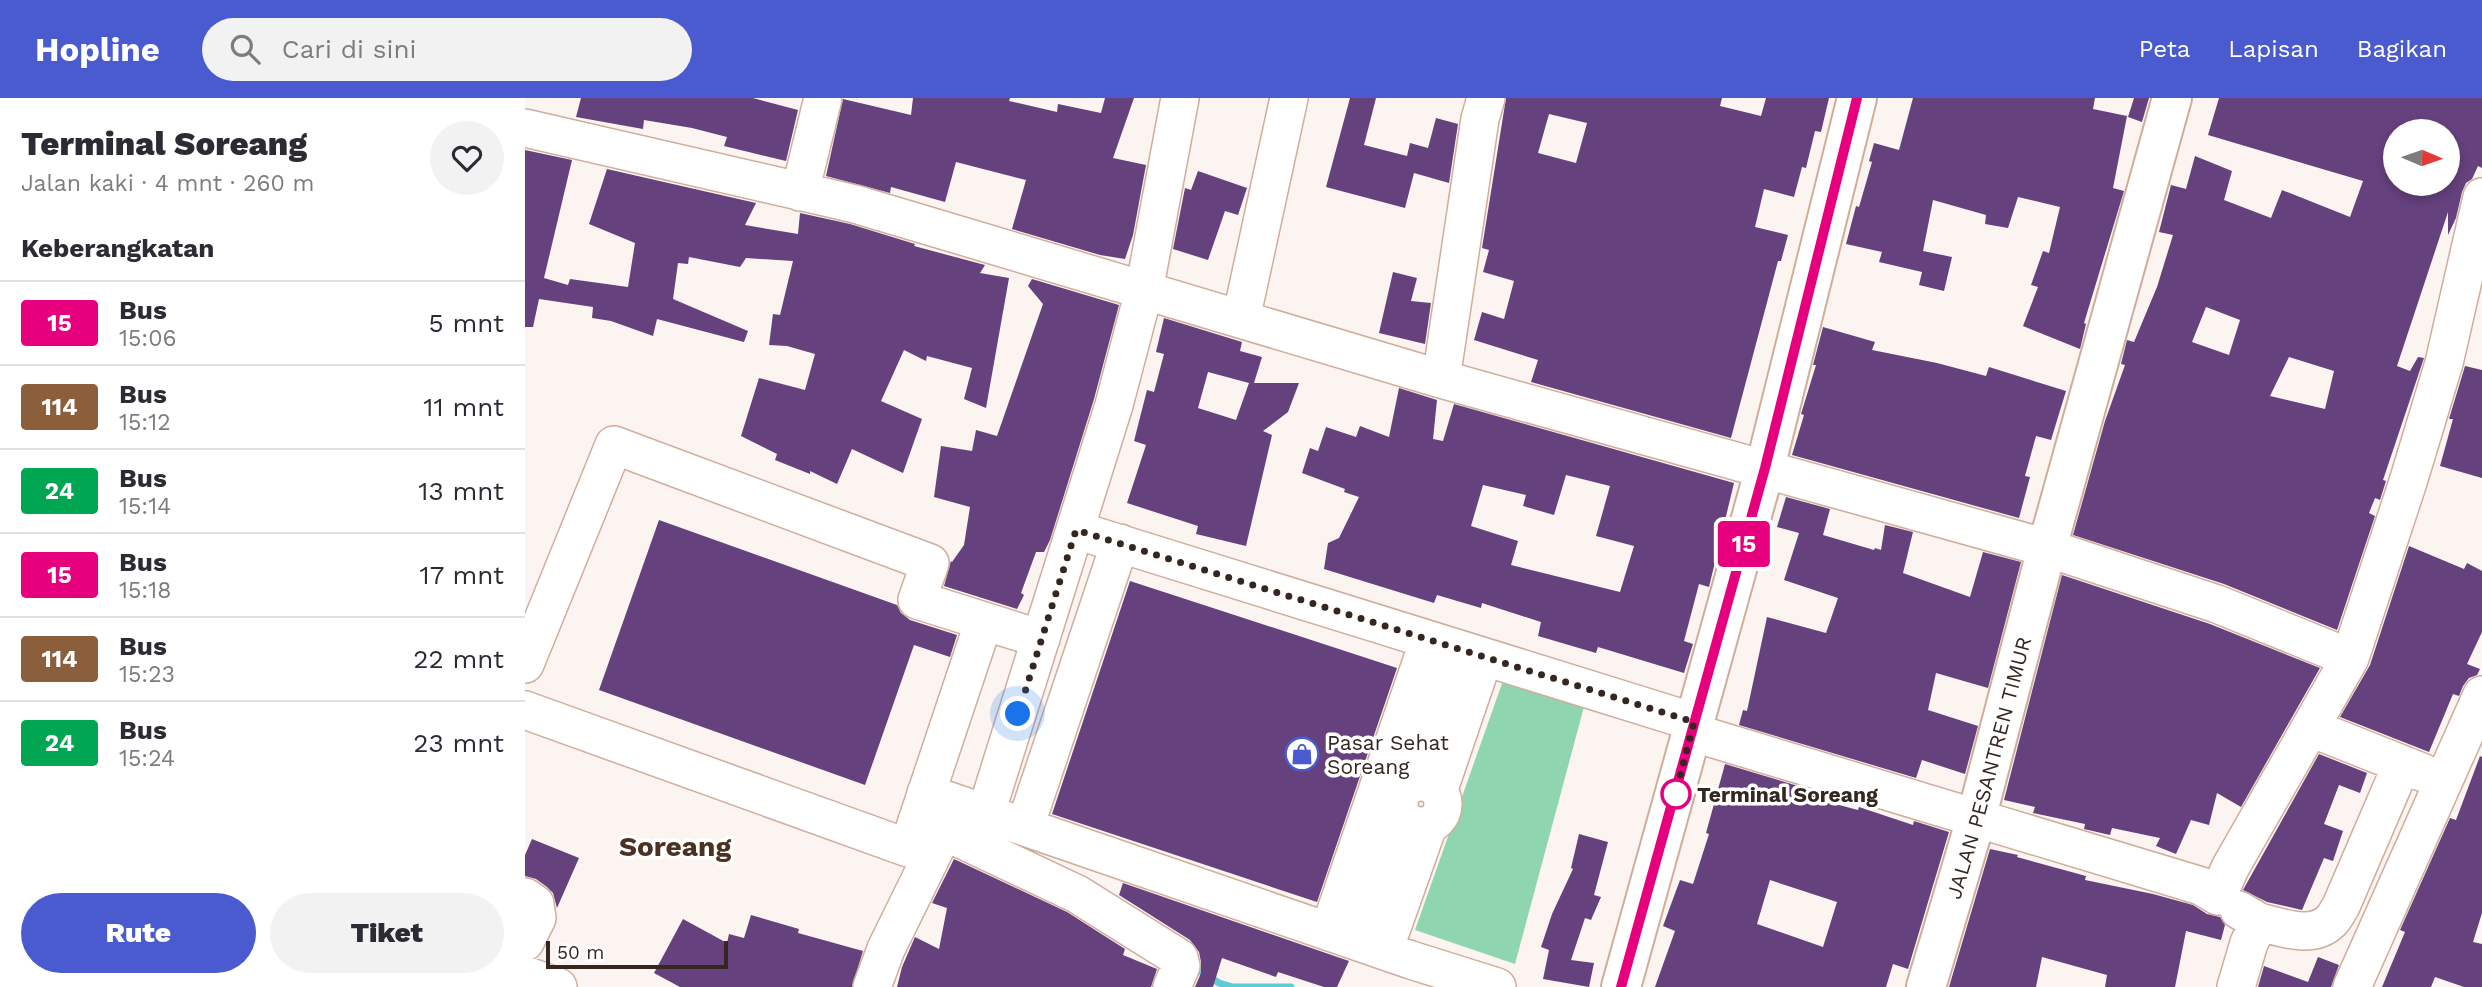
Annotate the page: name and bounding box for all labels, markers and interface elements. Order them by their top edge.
search box [202,18,692,81]
text: Hopline [35,30,160,69]
icon: search [226,30,264,68]
text: Cari di sini [282,34,416,64]
text: Peta [2139,35,2190,63]
text: Lapisan [2228,35,2319,63]
text: Bagikan [2357,35,2447,63]
north arrow [2383,119,2461,196]
map controls [2383,119,2460,196]
button: heart [430,121,504,195]
text: Terminal Soreang [21,124,307,163]
text: Jalan kaki · 4 mnt · 260 m [21,170,315,197]
text: Keberangkatan [21,233,215,263]
text: Bus [119,295,167,325]
text: 5 mnt [428,308,504,338]
text: 15 [47,309,72,337]
text: 15:06 [119,325,176,352]
text: Bus [119,379,167,409]
text: 11 mnt [423,392,504,422]
text: 114 [41,393,78,421]
text: 15:12 [119,409,171,436]
text: Bus [119,463,167,493]
text: 13 mnt [418,476,504,506]
text: 24 [45,477,74,505]
text: 15:14 [119,493,171,520]
line badge: 15 [1713,521,1775,567]
text: 15 [1732,530,1756,558]
text: Bus [119,547,167,577]
text: 17 mnt [420,560,504,590]
text: 15 [47,561,72,589]
text: 15:18 [119,577,171,604]
text: Bus [119,631,167,661]
street label: JALAN PESANTREN TIMUR [1940,634,2036,902]
text: 22 mnt [413,644,504,674]
text: 114 [41,645,78,673]
text: 15:23 [119,661,175,688]
your location [1000,696,1035,731]
text: Bus [119,715,167,745]
text: 23 mnt [413,728,504,758]
text: 24 [45,729,74,757]
place label: Pasar Sehat Soreang [1327,730,1449,779]
shop icon: Pasar Sehat Soreang [1283,735,1321,773]
text: 15:24 [119,745,175,772]
marker: Terminal Soreang [1661,779,1691,809]
place label: Terminal Soreang [1697,782,1878,807]
district label: Soreang [619,830,731,863]
button: Rute [21,893,256,973]
button: Tiket [270,893,504,973]
scale bar [546,938,728,970]
text: 50 m [557,941,604,964]

